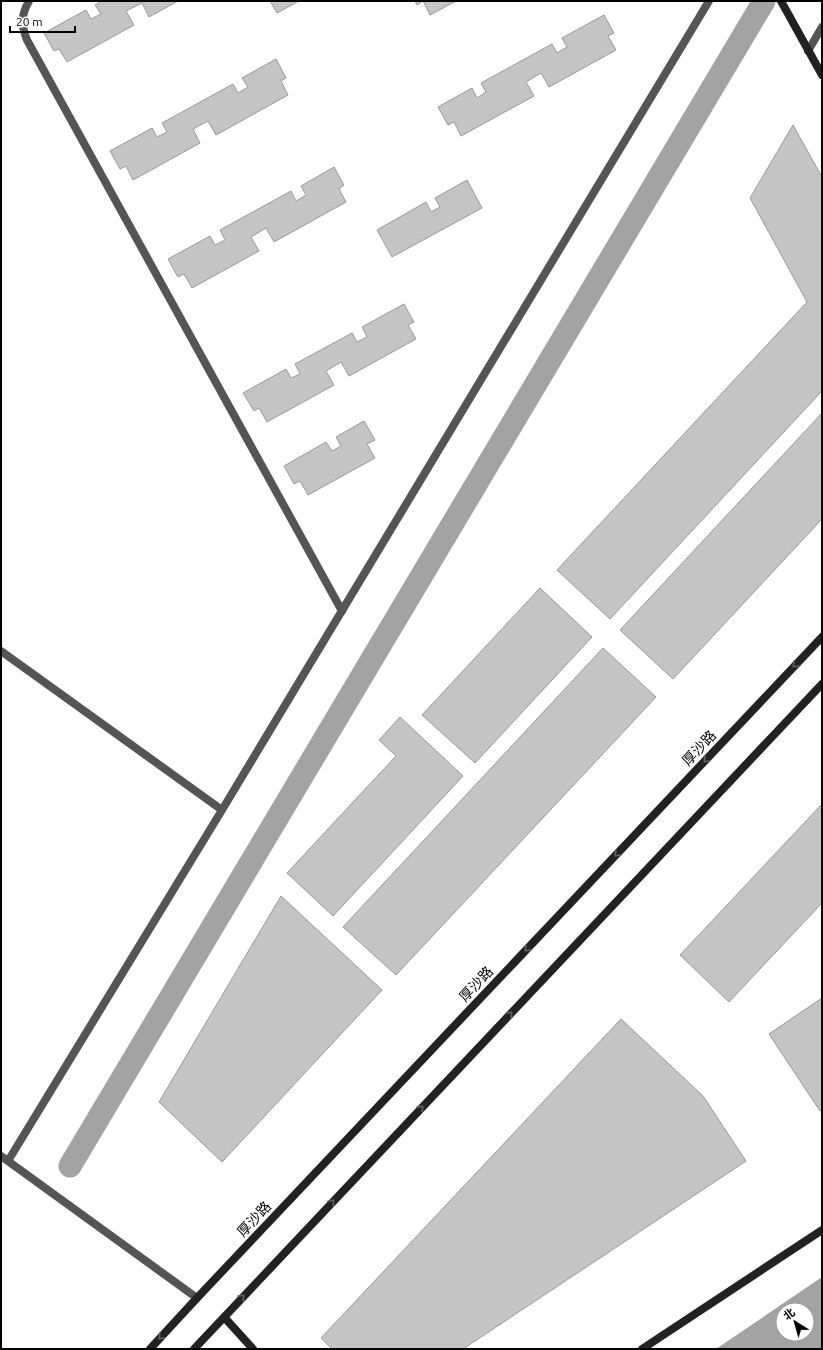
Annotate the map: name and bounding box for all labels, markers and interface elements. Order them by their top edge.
scale bar [10,8,75,34]
text: 20 m [16,15,43,28]
one-way arrow [792,660,800,668]
street label: 厚沙路 [679,727,719,769]
one-way arrow [703,755,711,763]
one-way arrow [614,849,621,857]
one-way arrow [524,944,532,952]
street label: 厚沙路 [456,963,496,1005]
one-way arrow [505,1011,512,1018]
one-way arrow [416,1105,424,1113]
street label: 厚沙路 [234,1198,274,1240]
one-way arrow [327,1200,334,1207]
one-way arrow [238,1294,245,1302]
north arrow [775,1302,815,1342]
text: 北 [781,1306,797,1322]
one-way arrow [159,1332,166,1340]

